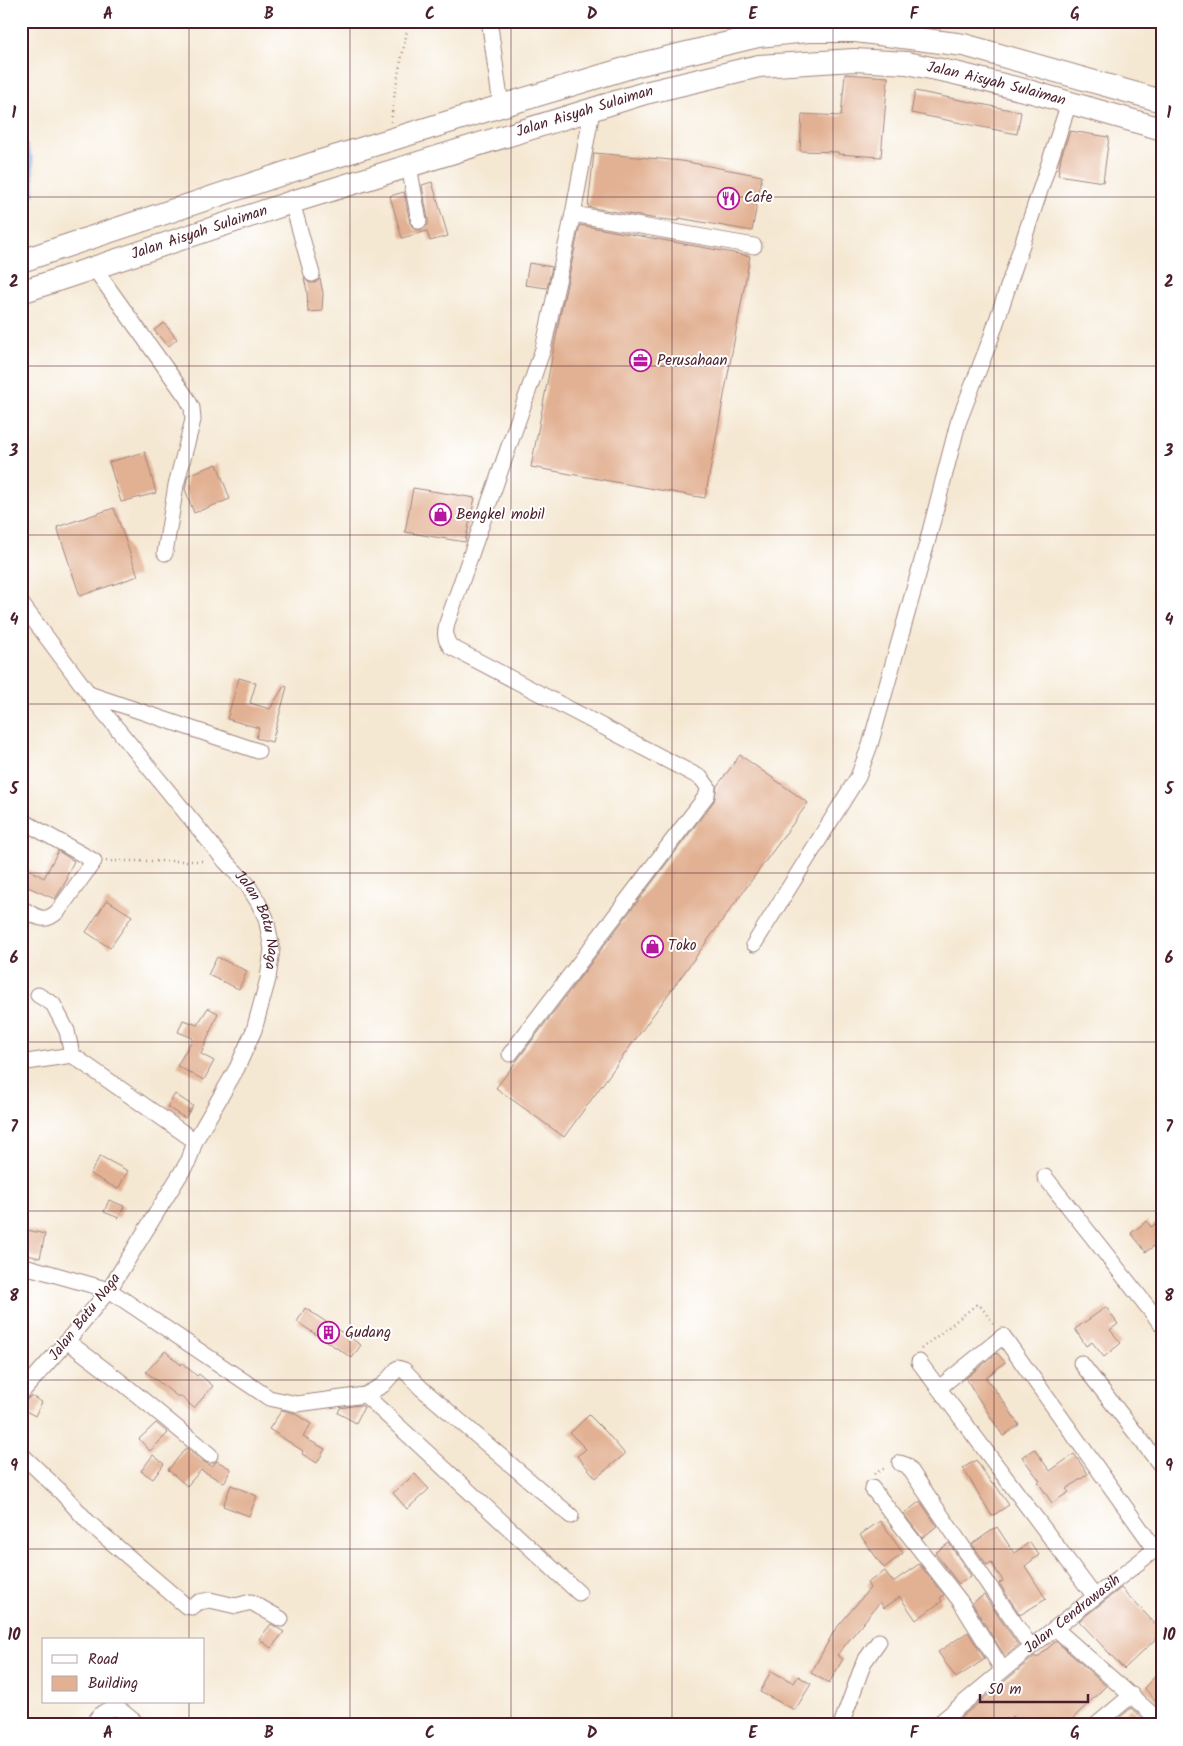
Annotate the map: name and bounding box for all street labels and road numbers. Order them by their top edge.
street label: Jalan Aisyah Sulaiman [924,55,1068,113]
street label: Jalan Aisyah Sulaiman [513,79,656,144]
street label: Jalan Aisyah Sulaiman [128,199,271,267]
street label: Jalan Batu Naga [228,865,284,971]
street label: Jalan Batu Naga [43,1268,127,1366]
street label: Jalan Cendrawasih [1019,1569,1126,1660]

